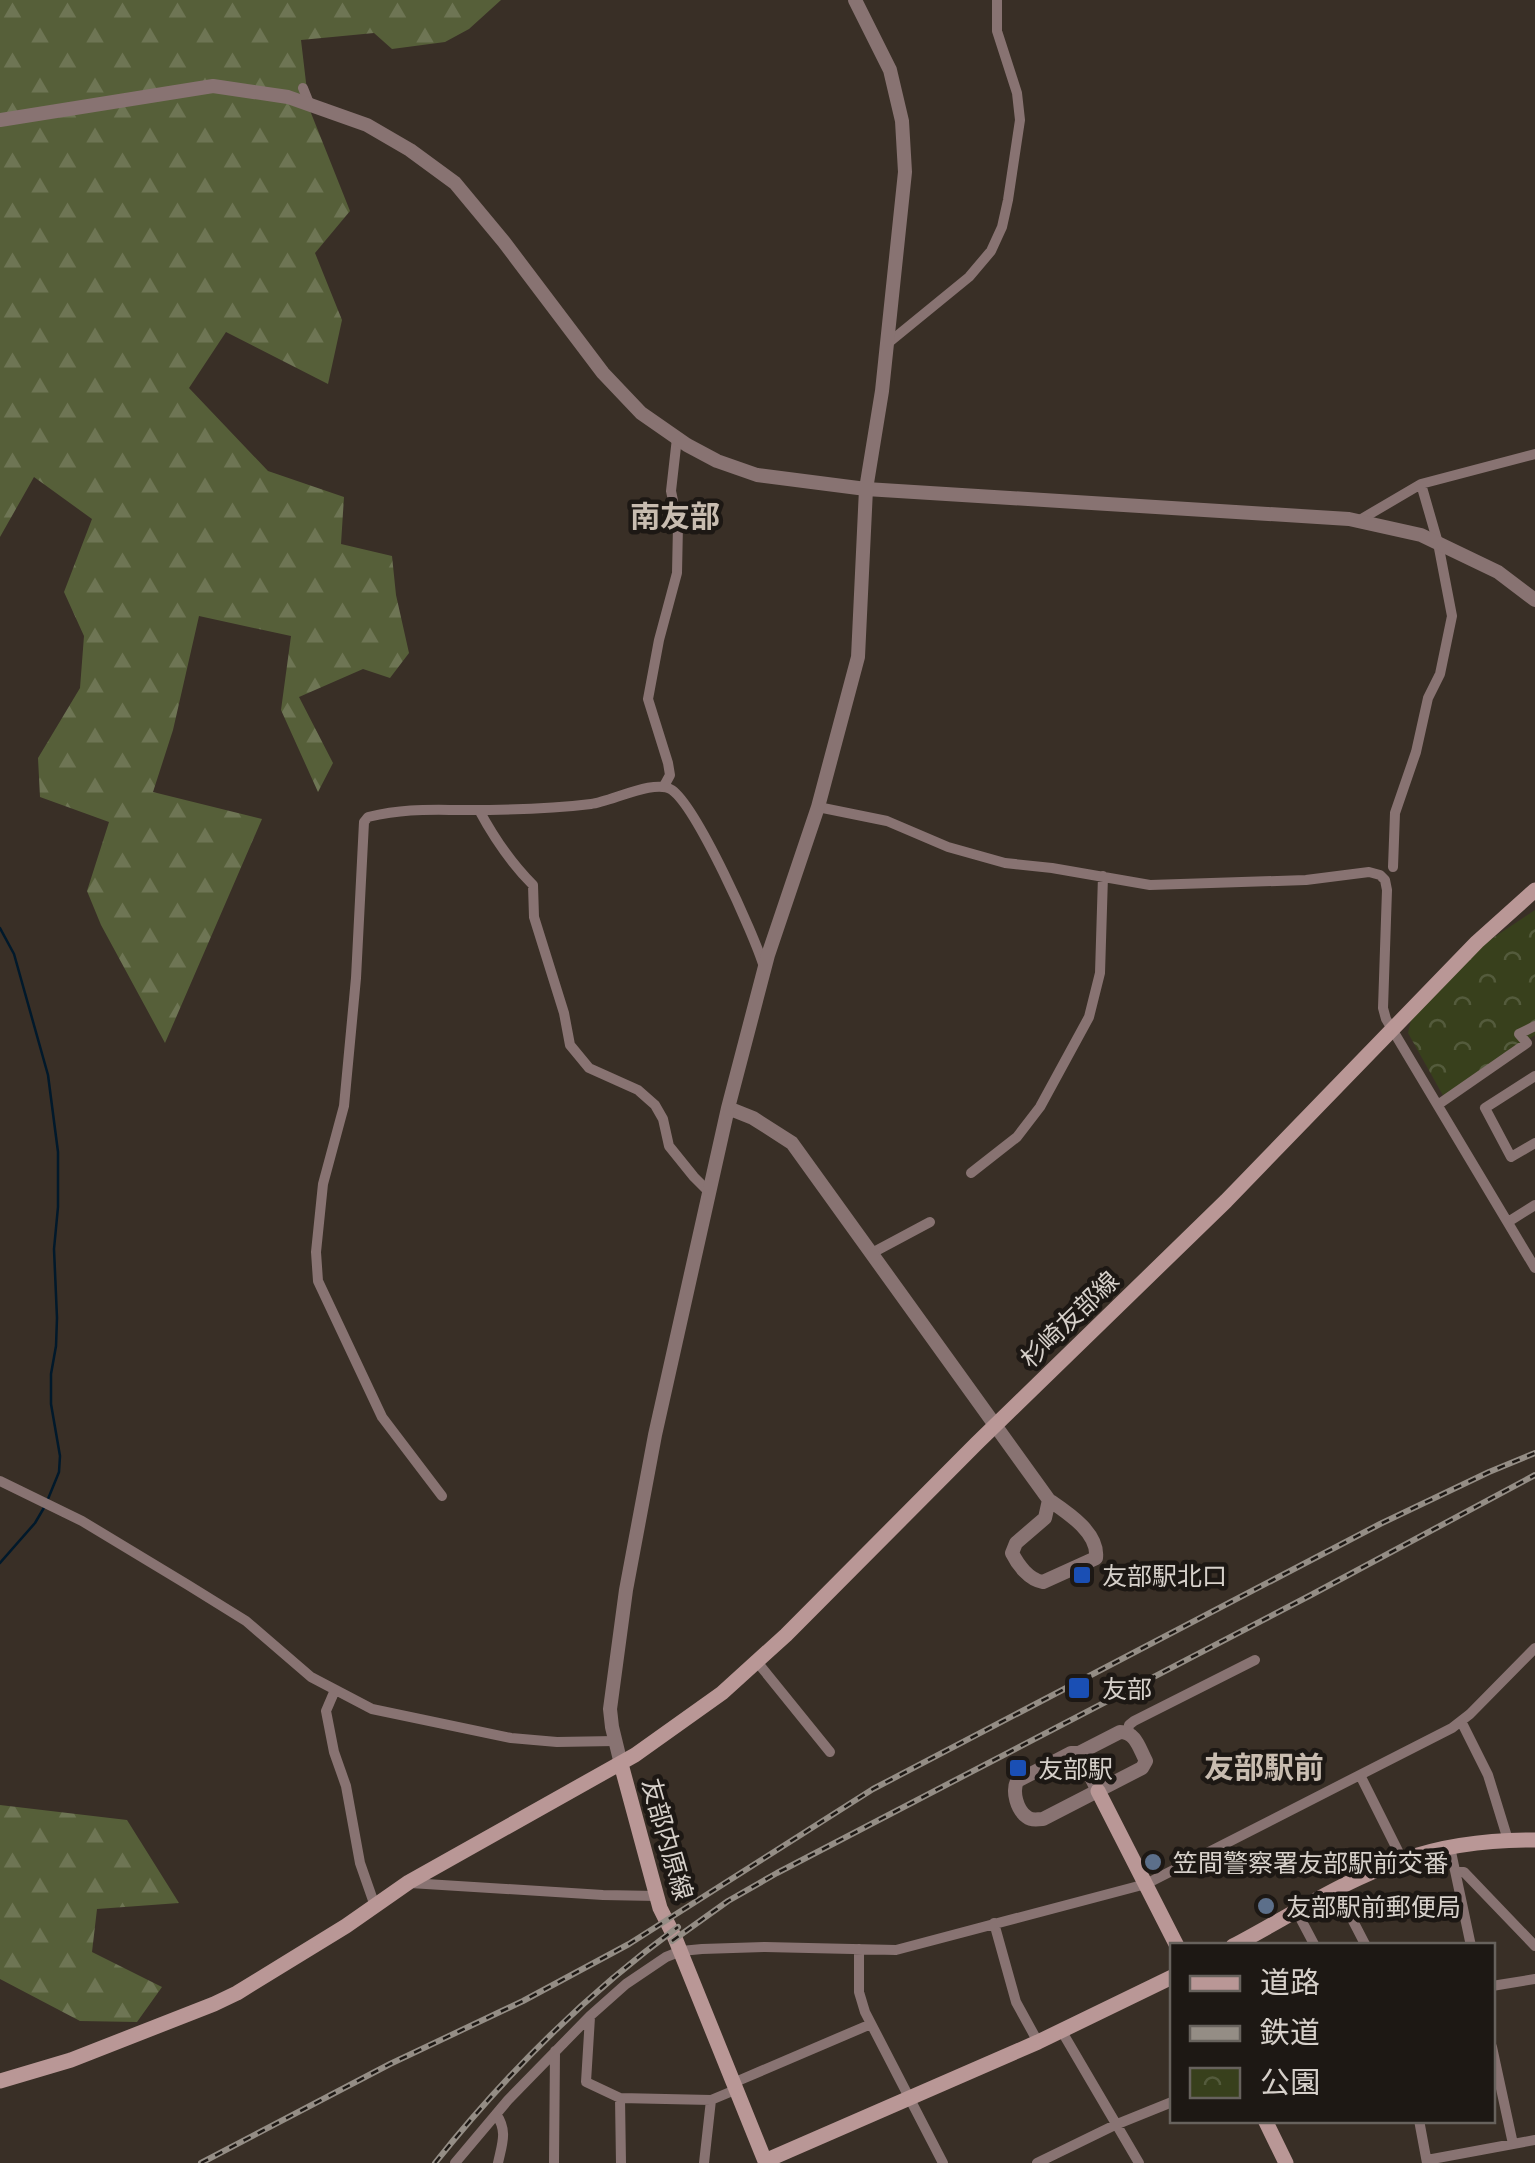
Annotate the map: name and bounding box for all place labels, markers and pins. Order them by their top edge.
place label: 友部駅北口 [1102,1559,1227,1592]
marker: 友部駅北口 [1071,1564,1093,1586]
place label: 友部 [1102,1672,1152,1705]
marker: 友部 [1066,1675,1092,1701]
place label: 友部駅 [1038,1752,1113,1785]
marker: 友部駅 [1007,1757,1029,1779]
place label: 笠間警察署友部駅前交番 [1173,1846,1448,1879]
marker: 笠間警察署友部駅前交番 [1142,1851,1164,1873]
place label: 友部駅前郵便局 [1286,1890,1461,1923]
marker: 友部駅前郵便局 [1255,1895,1277,1917]

